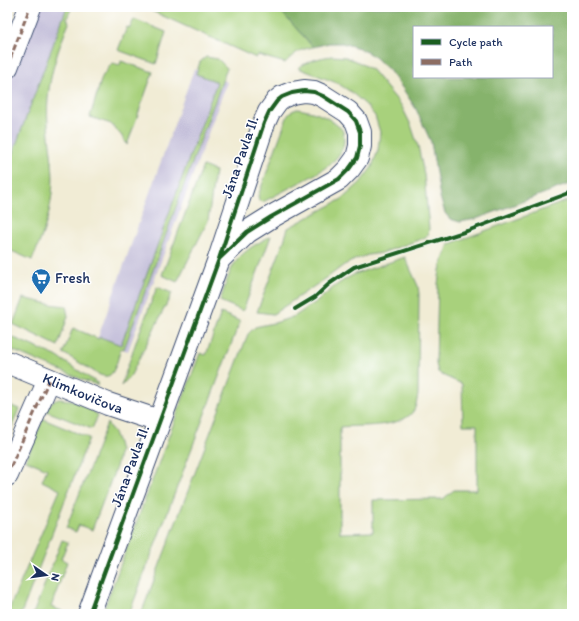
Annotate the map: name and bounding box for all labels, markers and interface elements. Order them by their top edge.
legend [413,26,553,78]
text: Cycle path [449,35,503,49]
text: Path [449,55,472,69]
street label: Jána Pavla II. [217,113,263,201]
supermarket icon: Fresh [30,267,52,295]
place label: Fresh [55,269,90,287]
street label: Klimkovičova [40,369,126,418]
street label: Jána Pavla II. [107,423,153,509]
north arrow [26,555,66,595]
text: N [48,572,62,582]

